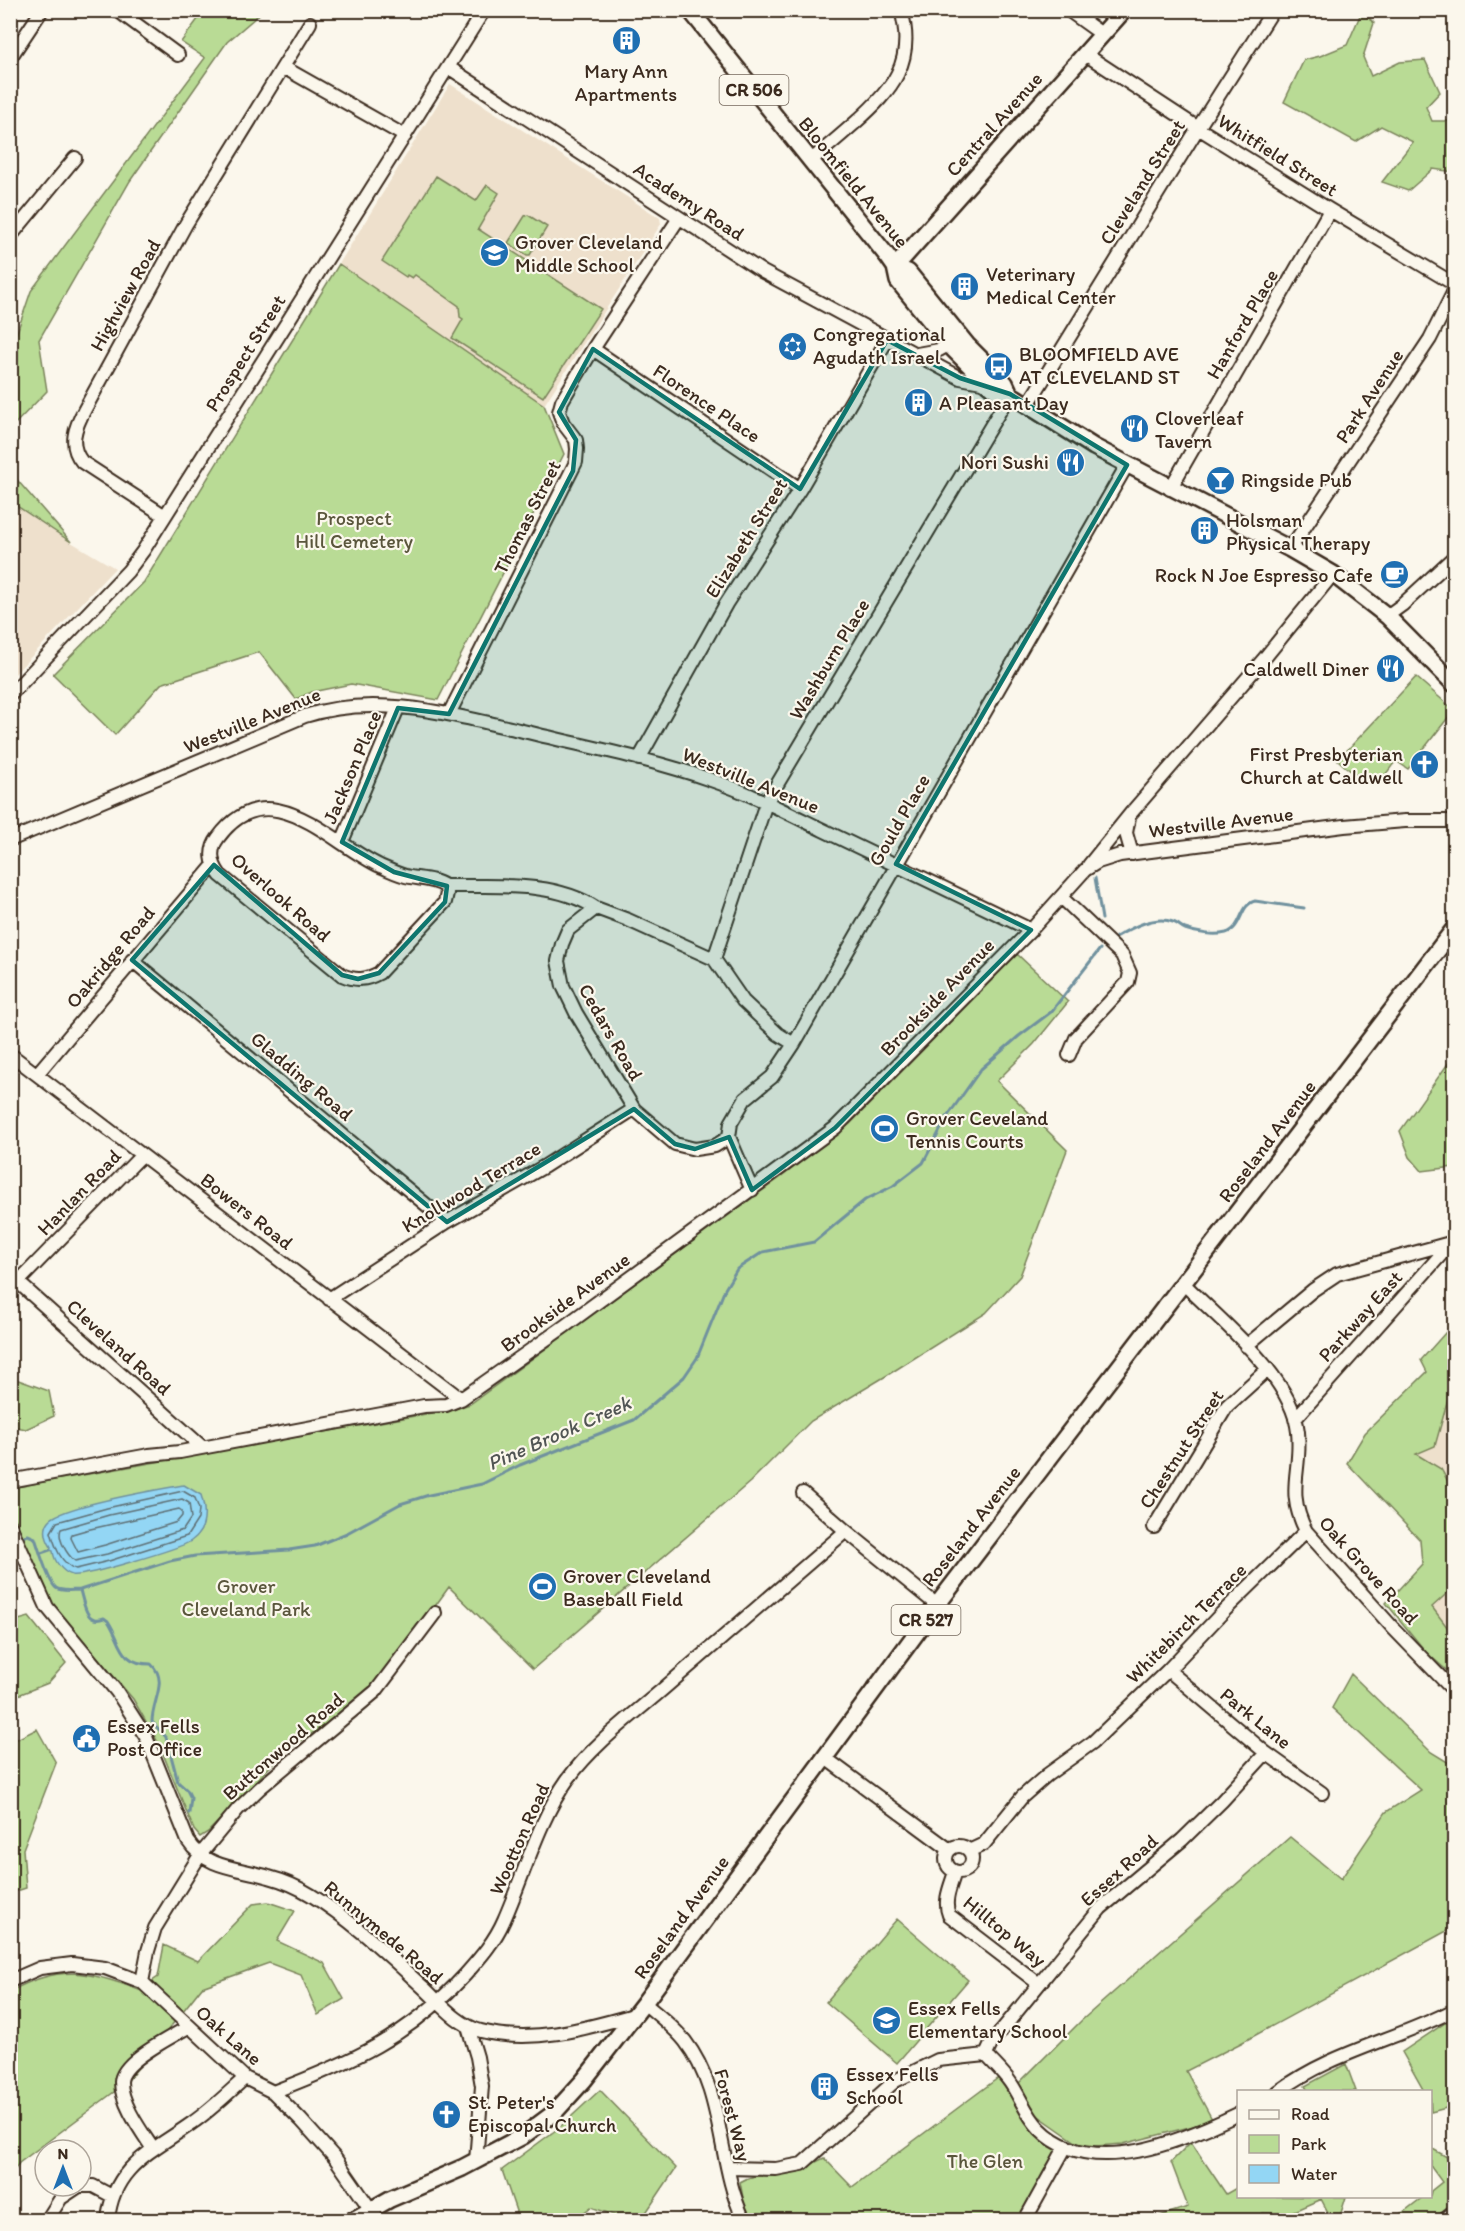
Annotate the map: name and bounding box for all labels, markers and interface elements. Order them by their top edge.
building icon: Mary Ann Apartments [610,24,642,56]
place label: Mary Ann Apartments [575,59,677,106]
street label: Central Avenue [941,67,1047,181]
road number: CR 506 [720,75,789,105]
street label: Whitfield Street [1214,108,1342,202]
street label: Bloomfield Avenue [794,111,914,253]
street label: Cleveland Street [1094,115,1190,249]
street label: Academy Road [629,156,749,246]
place label: Grover Cleveland Middle School [515,230,663,277]
street label: Highview Road [84,235,166,355]
school or university icon: Grover Cleveland Middle School [478,237,510,269]
place label: Veterinary Medical Center [986,262,1116,309]
street label: Hanford Place [1201,265,1283,383]
building icon: Veterinary Medical Center [949,270,981,302]
street label: Prospect Street [200,290,291,416]
place label: Congregational Agudath Israel [813,322,946,369]
synagogue icon: Congregational Agudath Israel [776,330,808,362]
place label: BLOOMFIELD AVE AT CLEVELAND ST [1019,342,1180,389]
street label: Park Avenue [1330,344,1408,448]
bus stop icon: BLOOMFIELD AVE AT CLEVELAND ST [982,350,1014,382]
street label: Florence Place [649,358,765,448]
building icon: A Pleasant Day [902,387,934,419]
place label: A Pleasant Day [939,391,1069,415]
place label: Cloverleaf Tavern [1155,406,1244,453]
restaurant icon: Cloverleaf Tavern [1118,413,1150,445]
restaurant icon: Nori Sushi [1054,446,1086,478]
place label: Nori Sushi [961,450,1049,474]
street label: Thomas Street [488,456,566,578]
bar icon: Ringside Pub [1204,464,1236,496]
place label: Ringside Pub [1241,468,1352,492]
street label: Elizabeth Street [700,473,793,602]
park label: Prospect Hill Cemetery [295,506,413,553]
place label: Holsman Physical Therapy [1226,508,1371,555]
building icon: Holsman Physical Therapy [1189,515,1221,547]
cafe icon: Rock N Joe Espresso Cafe [1378,559,1410,591]
place label: Rock N Joe Espresso Cafe [1155,563,1373,587]
street label: Washburn Place [783,594,875,724]
restaurant icon: Caldwell Diner [1374,653,1406,685]
place label: Caldwell Diner [1243,657,1369,681]
street label: Westville Avenue [180,682,324,758]
street label: Jackson Place [317,707,387,827]
street label: Westville Avenue [679,742,823,818]
place label: First Presbyterian Church at Caldwell [1240,742,1403,789]
church icon: First Presbyterian Church at Caldwell [1408,749,1440,781]
street label: Gould Place [863,770,935,870]
street label: Westville Avenue [1147,801,1295,843]
street label: Overlook Road [226,847,336,947]
street label: Oakridge Road [60,901,160,1013]
street label: Brookside Avenue [875,933,999,1061]
street label: Cedars Road [574,979,648,1085]
street label: Gladding Road [246,1026,358,1126]
street label: Roseland Avenue [1213,1075,1321,1207]
place label: Grover Ceveland Tennis Courts [906,1106,1048,1153]
sports icon: Grover Ceveland Tennis Courts [869,1113,901,1145]
street label: Knollwood Terrace [397,1136,545,1238]
street label: Hanlan Road [32,1144,126,1240]
street label: Bowers Road [196,1167,298,1255]
street label: Brookside Avenue [496,1247,634,1357]
street label: Parkway East [1313,1265,1407,1367]
street label: Cleveland Road [62,1294,176,1400]
street label: Chestnut Street [1134,1385,1229,1513]
water label: Pine Brook Creek [483,1389,636,1475]
street label: Roseland Avenue [916,1461,1026,1591]
street label: Oak Grove Road [1314,1511,1424,1629]
street label: Whitebirch Terrace [1121,1558,1251,1688]
place label: Grover Cleveland Baseball Field [563,1564,711,1611]
sports icon: Grover Cleveland Baseball Field [526,1571,558,1603]
park label: Grover Cleveland Park [182,1574,311,1621]
road number: CR 527 [892,1605,960,1635]
street label: Park Lane [1216,1682,1296,1754]
street label: Buttonwood Road [217,1687,349,1805]
place label: Essex Fells Post Office [107,1714,202,1761]
public building icon: Essex Fells Post Office [70,1722,102,1754]
street label: Wootton Road [484,1779,554,1899]
street label: Essex Road [1075,1829,1163,1911]
street label: Roseland Avenue [628,1850,734,1984]
street label: Runnymede Road [319,1875,449,1989]
street label: Hilltop Way [959,1890,1052,1972]
place label: Essex Fells Elementary School [908,1996,1068,2043]
street label: Oak Lane [191,2000,267,2070]
school or university icon: Essex Fells Elementary School [871,2004,903,2036]
place label: Essex Fells School [846,2062,939,2109]
street label: Forest Way [709,2066,757,2165]
building icon: Essex Fells School [809,2070,841,2102]
place label: St. Peter's Episcopal Church [468,2090,617,2137]
legend [1237,2090,1432,2198]
church icon: St. Peter's Episcopal Church [431,2098,463,2130]
text: Road [1291,2103,1330,2125]
text: Park [1291,2133,1326,2155]
north arrow [33,2138,93,2198]
text: N [58,2144,68,2163]
park label: The Glen [947,2149,1023,2173]
text: Water [1291,2163,1337,2185]

